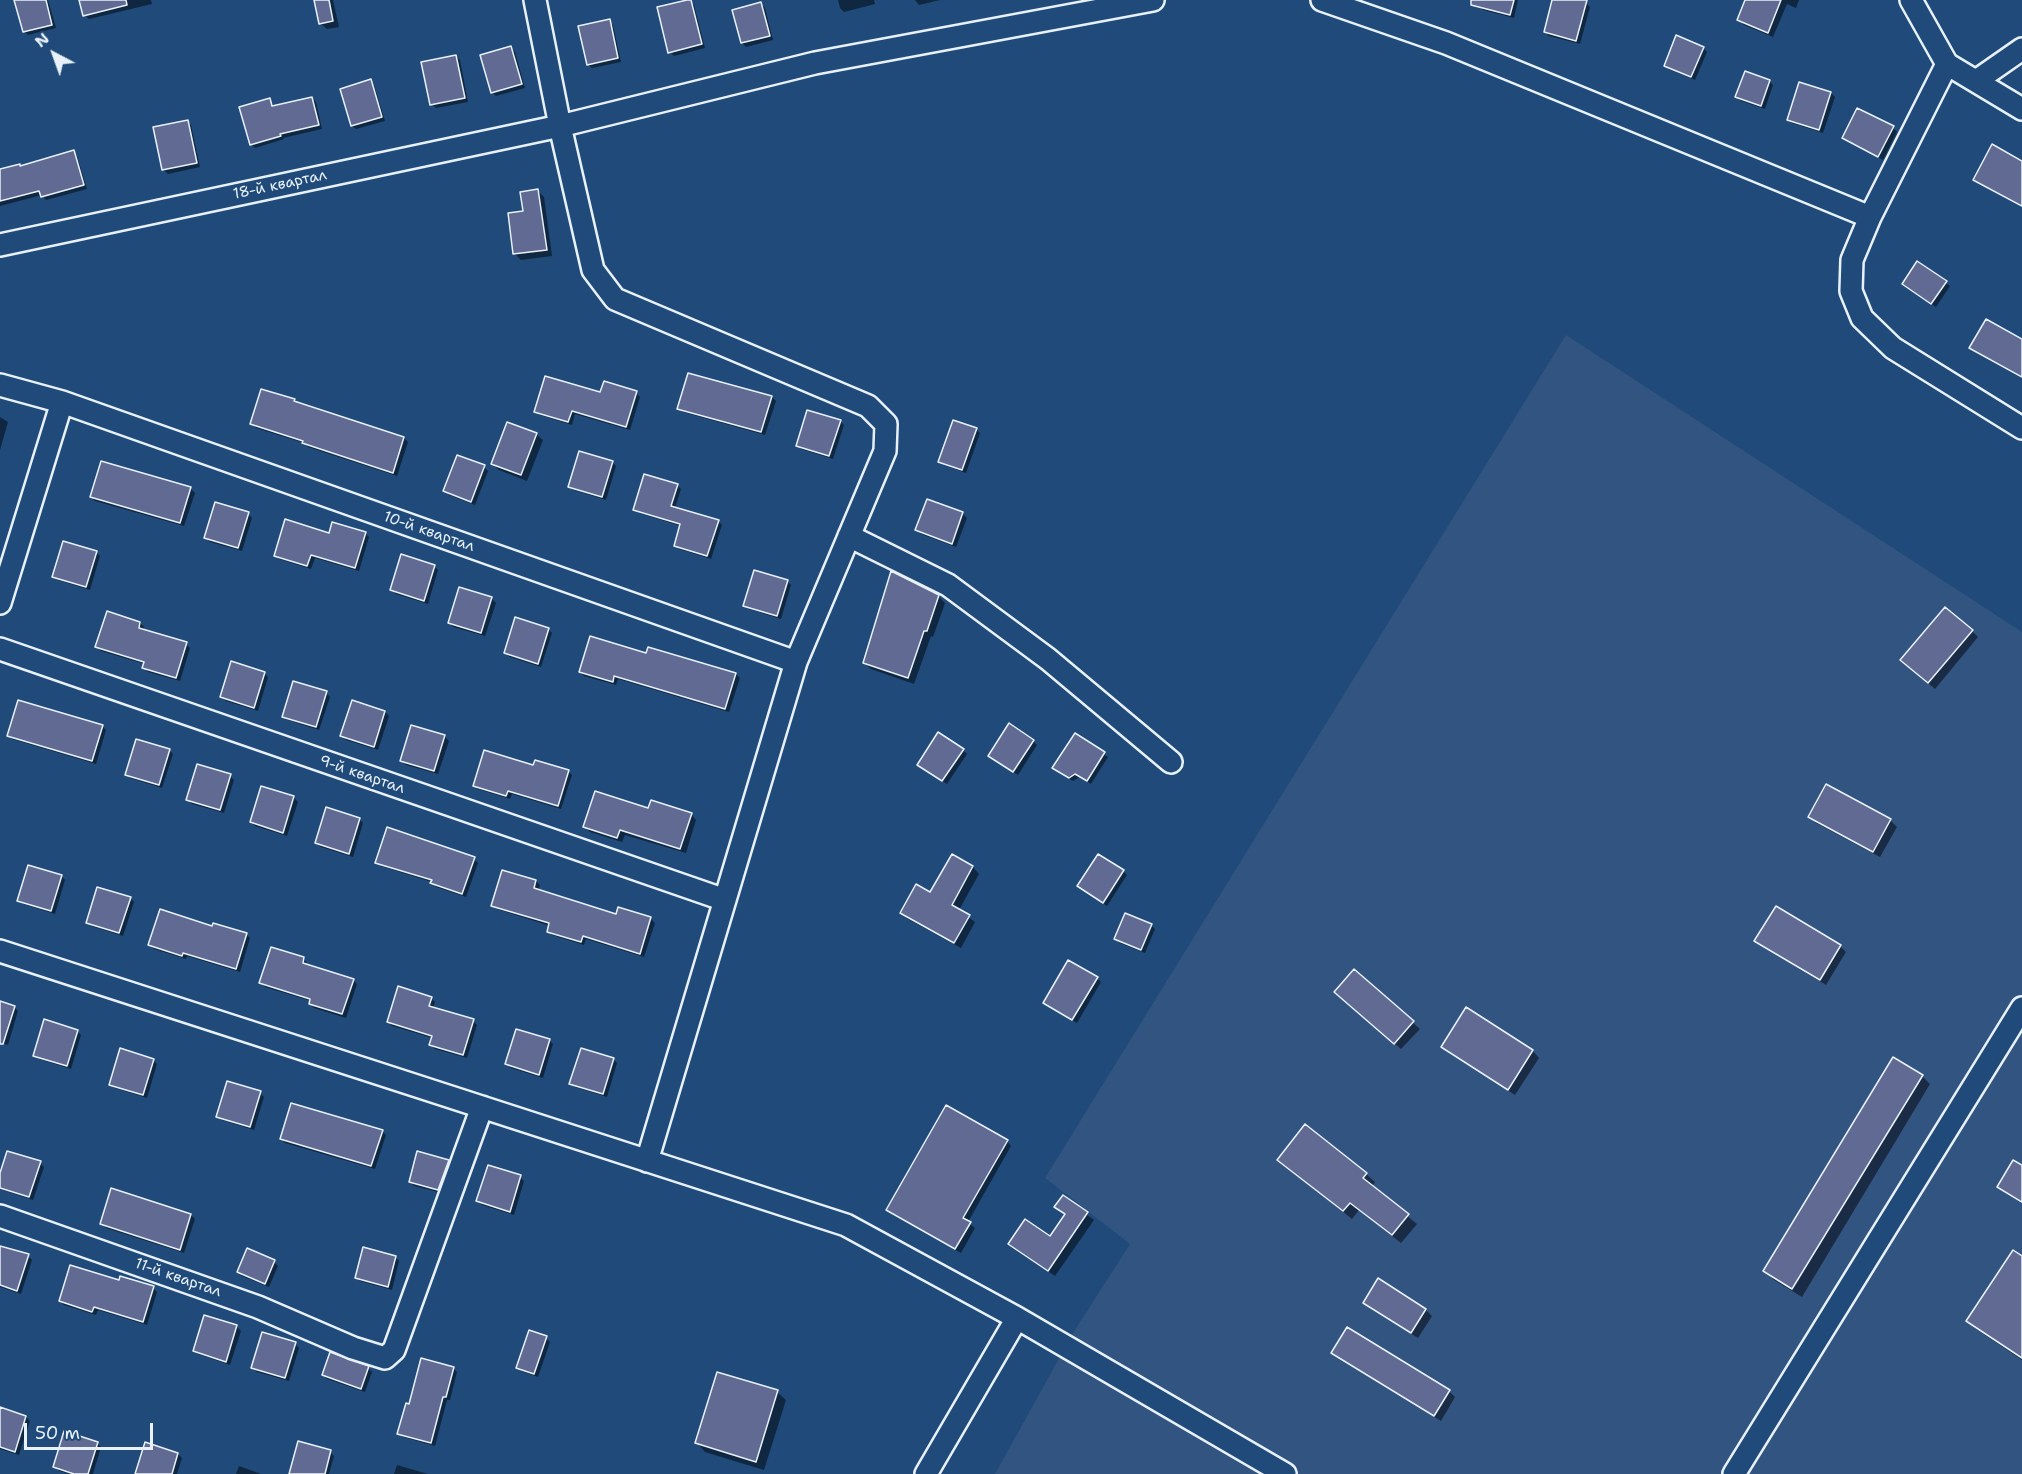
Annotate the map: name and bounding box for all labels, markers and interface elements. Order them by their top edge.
north arrow [24,24,84,84]
text: N [30,28,54,52]
street label: 18-й квартал [232,166,328,204]
street label: 10-й квартал [381,508,477,556]
street label: 9-й квартал [317,752,407,798]
street label: 11-й квартал [132,1255,224,1301]
scale bar [27,1411,156,1449]
text: 50 m [35,1421,80,1445]

